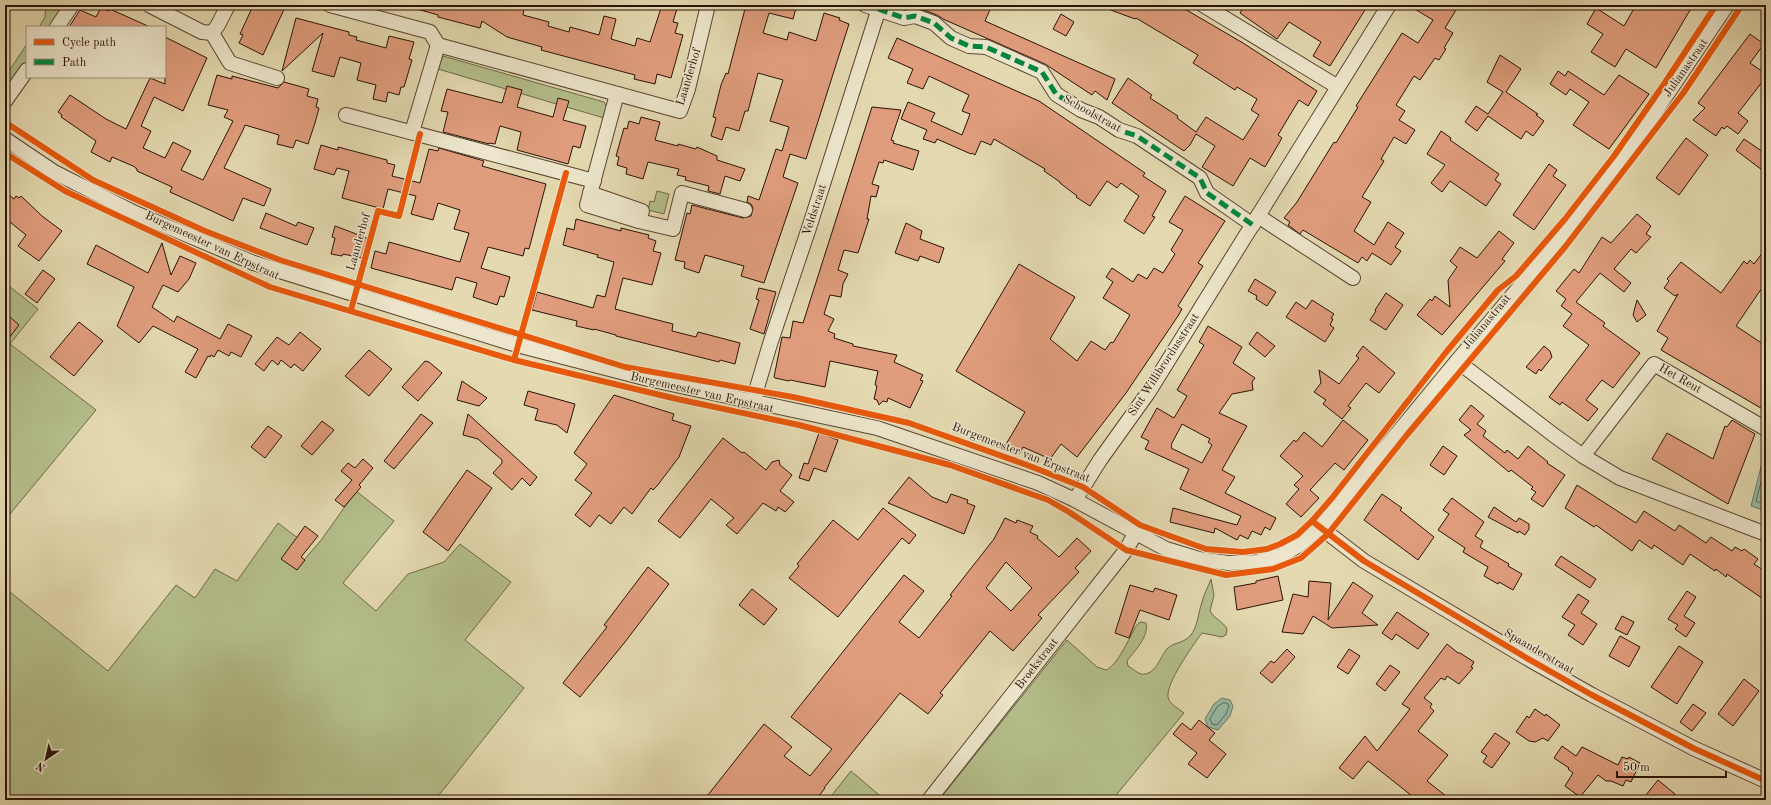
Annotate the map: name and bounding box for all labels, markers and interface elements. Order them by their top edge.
legend [26,26,166,78]
text: Cycle path [62,37,117,49]
street label: Julianastraat [1662,37,1710,99]
street label: Laanderhof [675,46,704,107]
text: Path [62,57,87,69]
street label: Schoolstraat [1061,93,1123,135]
street label: Veldstraat [801,183,829,237]
street label: Burgemeester van Erpstraat [143,210,281,282]
street label: Laanderhof [345,211,373,272]
street label: Julianastraat [1461,292,1513,352]
street label: Sint Willibrordusstraat [1126,311,1202,419]
street label: Het Reut [1657,362,1703,396]
street label: Burgemeester van Erpstraat [629,371,775,415]
street label: Burgemeester van Erpstraat [950,421,1092,485]
street label: Spaanderstraat [1502,627,1576,677]
street label: Broekstraat [1013,636,1061,692]
north arrow [26,739,66,779]
scale bar [1617,753,1726,779]
text: N [34,759,48,773]
text: 50 m [1623,761,1650,774]

